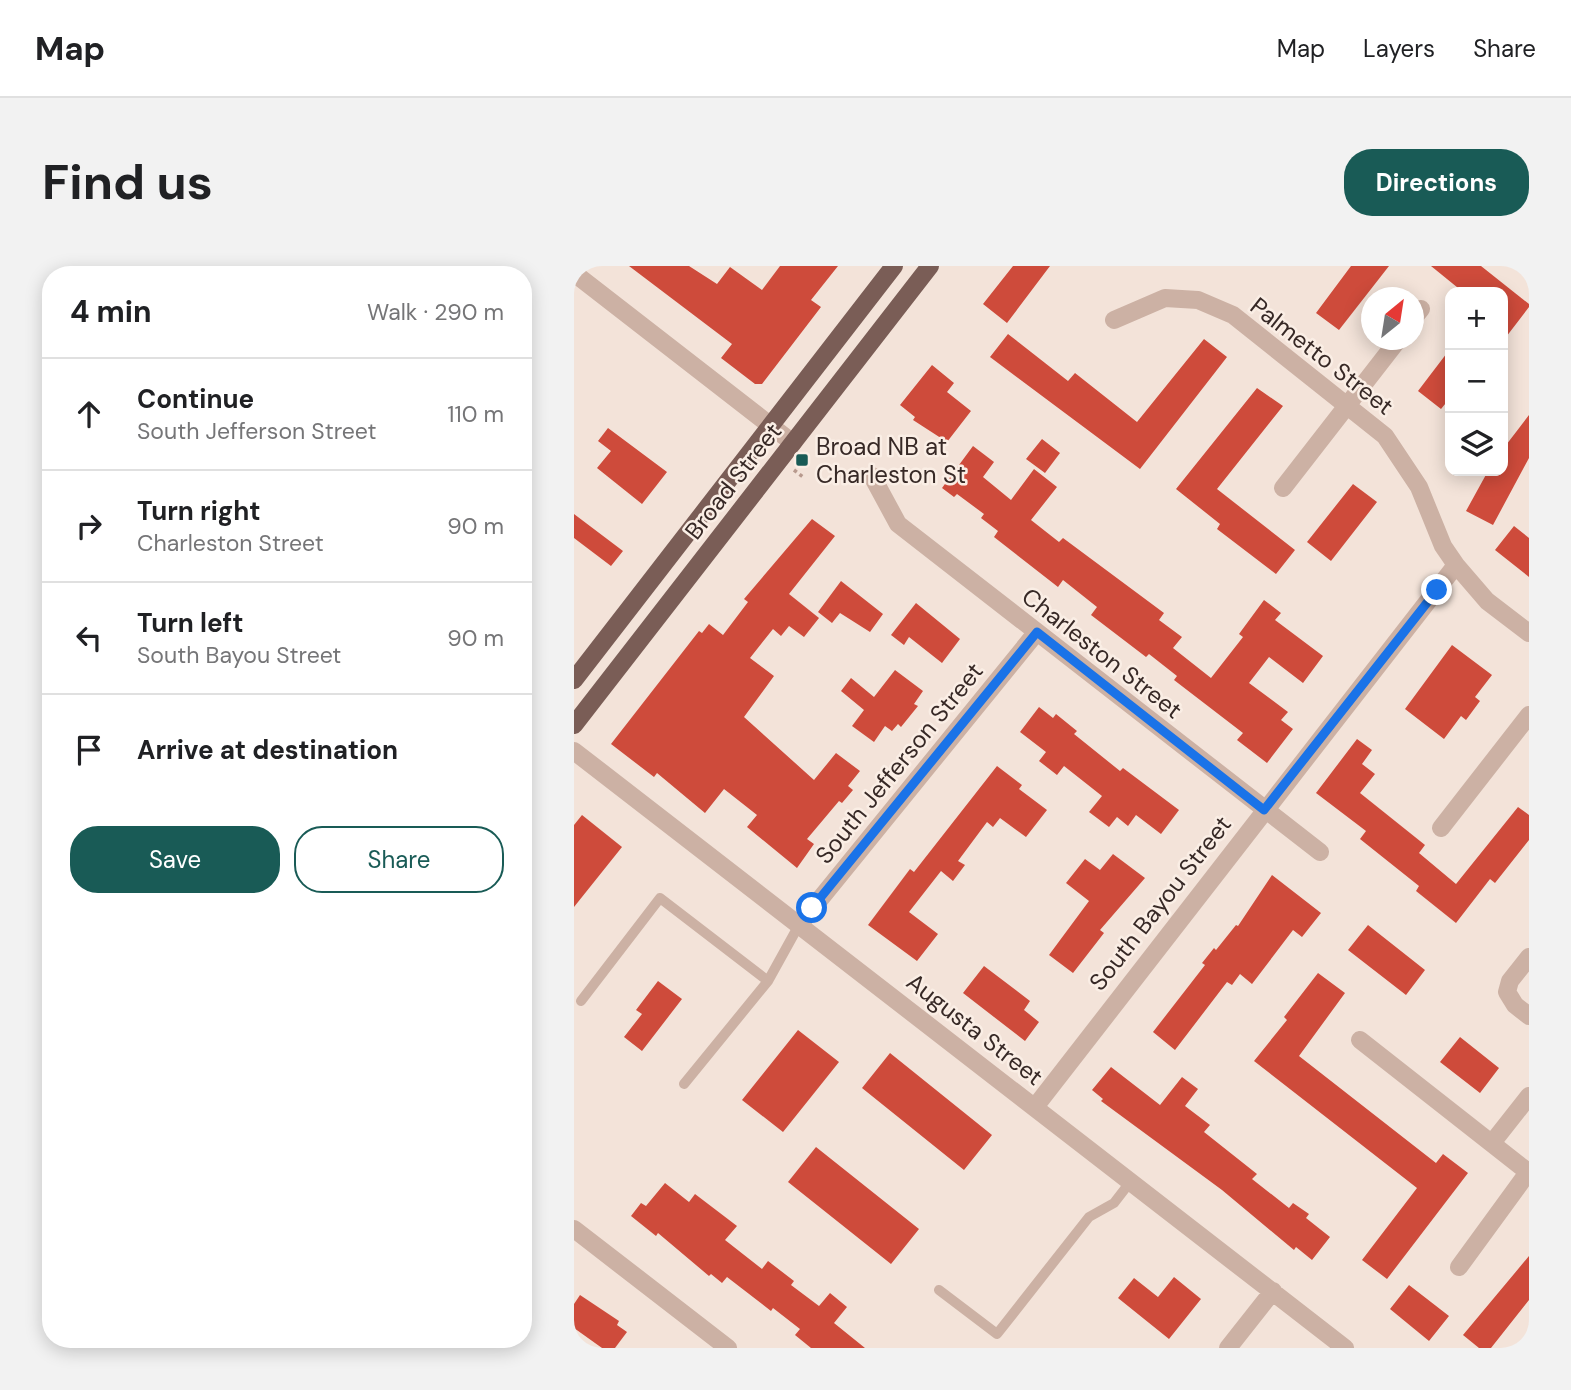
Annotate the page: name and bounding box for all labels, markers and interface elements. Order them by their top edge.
text: Map [35,27,105,70]
text: Map [1277,33,1325,64]
text: Layers [1363,33,1435,64]
text: Share [1473,33,1536,64]
button: Directions [1344,149,1529,216]
text: Find us [42,150,213,214]
north arrow [1361,287,1424,350]
map controls [1445,287,1508,476]
button: + [1445,287,1508,350]
street label: Palmetto Street [1244,290,1400,422]
text: 4 min [70,292,152,331]
text: Walk · 290 m [367,297,504,327]
button: − [1445,350,1508,413]
text: Continue [137,382,254,416]
icon: ahead [70,395,108,433]
text: 110 m [447,399,504,429]
button: layers [1445,413,1508,476]
text: South Jefferson Street [137,416,377,446]
street label: Broad Street [678,416,788,546]
place label: Broad NB at Charleston St [816,431,966,490]
marker: Broad NB at Charleston St [794,452,810,468]
text: Turn right [137,494,261,528]
icon: right [70,507,108,545]
text: 90 m [447,511,504,541]
text: Charleston Street [137,528,324,558]
route end [1421,574,1452,605]
street label: Charleston Street [1016,581,1188,725]
text: Turn left [137,606,244,640]
icon: left [70,619,108,657]
text: 90 m [447,623,504,653]
text: South Bayou Street [137,640,341,670]
street label: South Jefferson Street [808,656,990,870]
icon: arrive [70,731,108,769]
text: Arrive at destination [137,733,398,767]
street label: South Bayou Street [1082,809,1238,997]
button: Save [70,826,280,893]
button: Share [294,826,504,893]
route start [796,892,827,923]
street label: Augusta Street [900,966,1050,1092]

